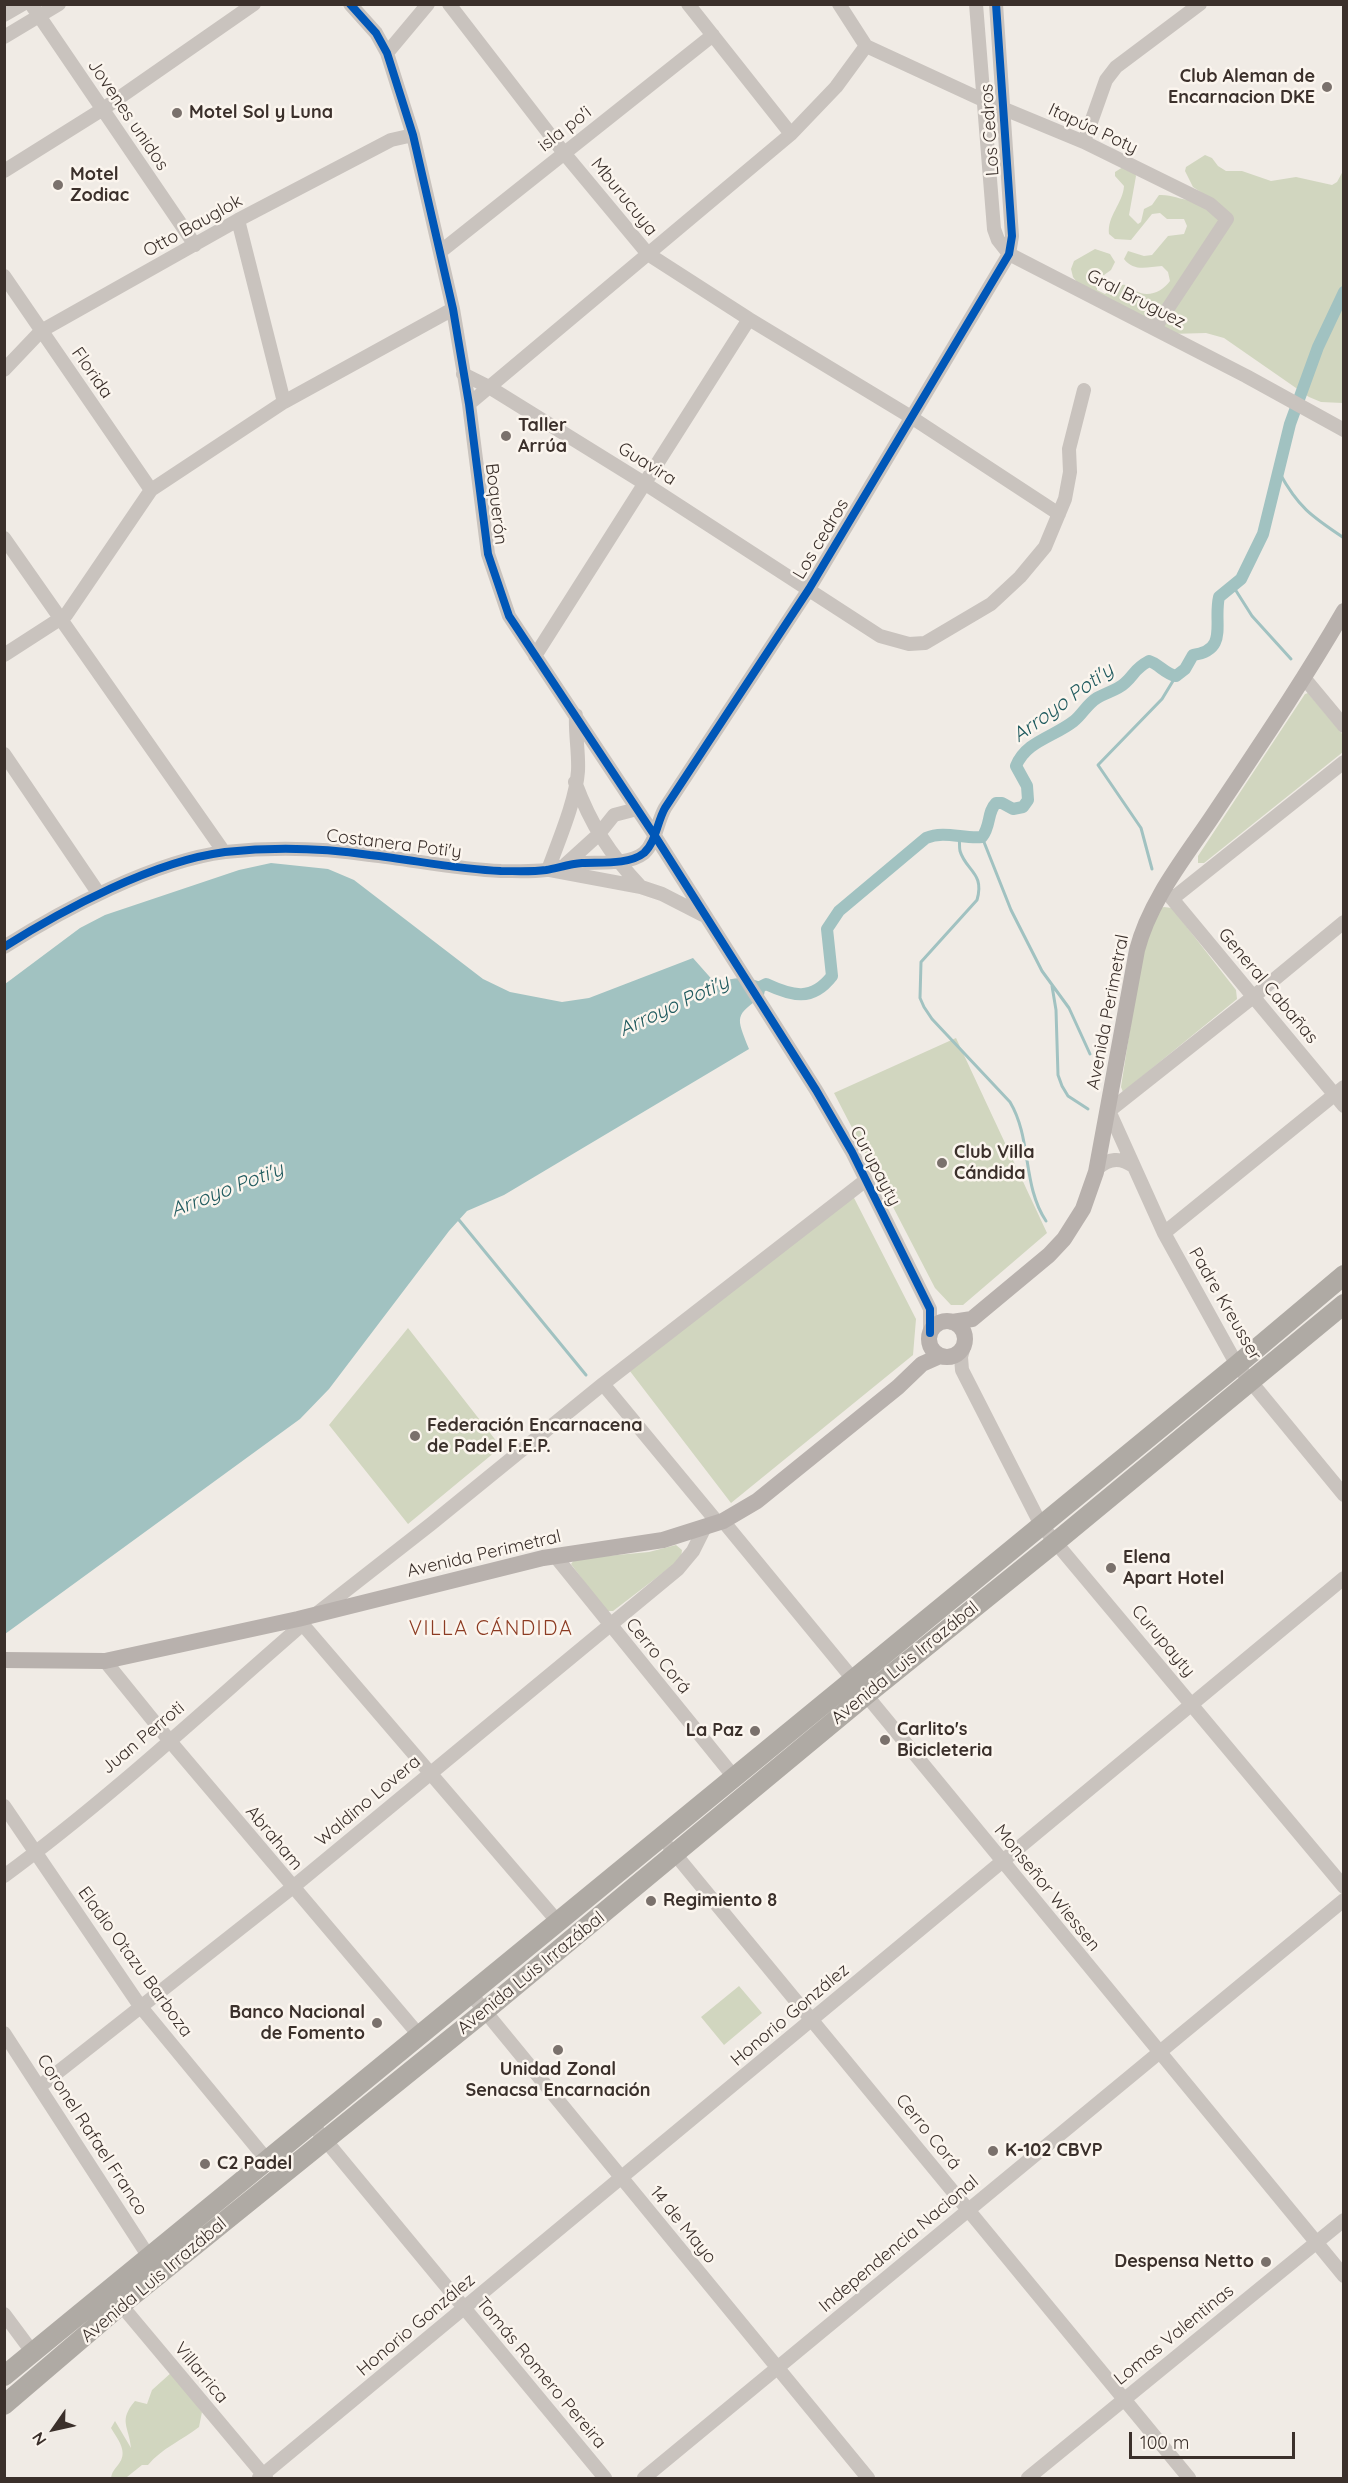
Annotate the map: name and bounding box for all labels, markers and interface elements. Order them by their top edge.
street label: Jovenes unidos [83,55,173,175]
place label: Club Aleman de Encarnacion DKE [1168,66,1315,109]
marker: Club Aleman de Encarnacion DKE [1320,80,1334,94]
street label: Los Cedros [976,83,1004,177]
street label: Itapúa Poty [1045,99,1141,159]
place label: Motel Sol y Luna [189,102,333,124]
street label: isla po'i [534,102,596,156]
marker: Motel Sol y Luna [170,106,184,120]
street label: Mburucuya [586,154,662,240]
place label: Motel Zodiac [70,164,129,207]
marker: Motel Zodiac [51,178,65,192]
street label: Otto Bauglok [140,190,246,262]
street label: Gral Bruguez [1083,265,1189,333]
street label: Florida [67,343,117,403]
place label: Taller Arrúa [518,415,567,458]
marker: Taller Arrúa [499,429,513,443]
street label: Guavira [614,438,680,490]
street label: Boquerón [480,462,512,546]
street label: Los cedros [789,495,853,583]
water label: Arroyo Poti'y [1008,658,1118,748]
street label: Costanera Poti'y [325,825,463,863]
street label: General Cabañas [1213,924,1323,1048]
street label: Avenida Perimetral [1082,933,1134,1091]
water label: Arroyo Poti'y [615,970,733,1042]
street label: Curupayty [845,1122,905,1210]
place label: Club Villa Cándida [954,1142,1034,1184]
marker: Club Villa Cándida [935,1156,949,1170]
water label: Arroyo Poti'y [167,1157,287,1223]
street label: Padre Kreusser [1184,1244,1266,1364]
place label: Federación Encarnacena de Padel F.E.P. [427,1415,642,1458]
marker: Federación Encarnacena de Padel F.E.P. [408,1429,422,1443]
street label: Avenida Perimetral [405,1526,563,1582]
place label: Elena Apart Hotel [1123,1547,1224,1590]
marker: Elena Apart Hotel [1104,1561,1118,1575]
street label: Avenida Luis Irrazábal [827,1597,983,1729]
street label: Curupayty [1127,1601,1199,1681]
street label: Cerro Corá [621,1614,695,1698]
district label: VILLA CÁNDIDA [409,1617,573,1641]
street label: Juan Perroti [97,1697,189,1779]
place label: Carlito's Bicicleteria [897,1719,993,1762]
place label: La Paz [686,1720,743,1742]
marker: La Paz [748,1724,762,1738]
marker: Carlito's Bicicleteria [878,1733,892,1747]
street label: Waldino Lovera [311,1751,425,1851]
street label: Abraham [241,1801,307,1875]
street label: Monseñor Wiessen [989,1820,1105,1956]
street label: Eladio Otazu Barboza [73,1882,197,2042]
place label: Regimiento 8 [663,1890,777,1912]
marker: Regimiento 8 [644,1894,658,1908]
street label: Avenida Luis Irrazábal [453,1907,609,2039]
street label: Honorio González [726,1959,854,2071]
place label: Banco Nacional de Fomento [229,2002,365,2044]
marker: Banco Nacional de Fomento [370,2016,384,2030]
marker: Unidad Zonal Senacsa Encarnación [551,2043,565,2057]
street label: Coronel Rafael Franco [32,2050,152,2220]
place label: Unidad Zonal Senacsa Encarnación [465,2059,651,2102]
street label: Cerro Corá [891,2090,965,2174]
place label: K-102 CBVP [1005,2140,1103,2162]
marker: K-102 CBVP [986,2144,1000,2158]
place label: C2 Padel [217,2153,292,2175]
marker: C2 Padel [198,2157,212,2171]
street label: Independencia Nacional [815,2171,983,2317]
street label: 14 de Mayo [645,2182,721,2268]
street label: Avenida Luis Irrazábal [77,2213,231,2347]
place label: Despensa Netto [1114,2251,1254,2273]
marker: Despensa Netto [1259,2255,1273,2269]
street label: Honorio González [352,2269,480,2381]
street label: Lomas Valentinas [1110,2280,1238,2390]
street label: Tomás Romero Pereira [471,2293,611,2453]
street label: Villarrica [169,2338,233,2408]
north arrow [24,2399,84,2459]
scale bar [1132,2420,1298,2458]
text: N [28,2429,51,2450]
text: 100 m [1140,2431,1189,2454]

